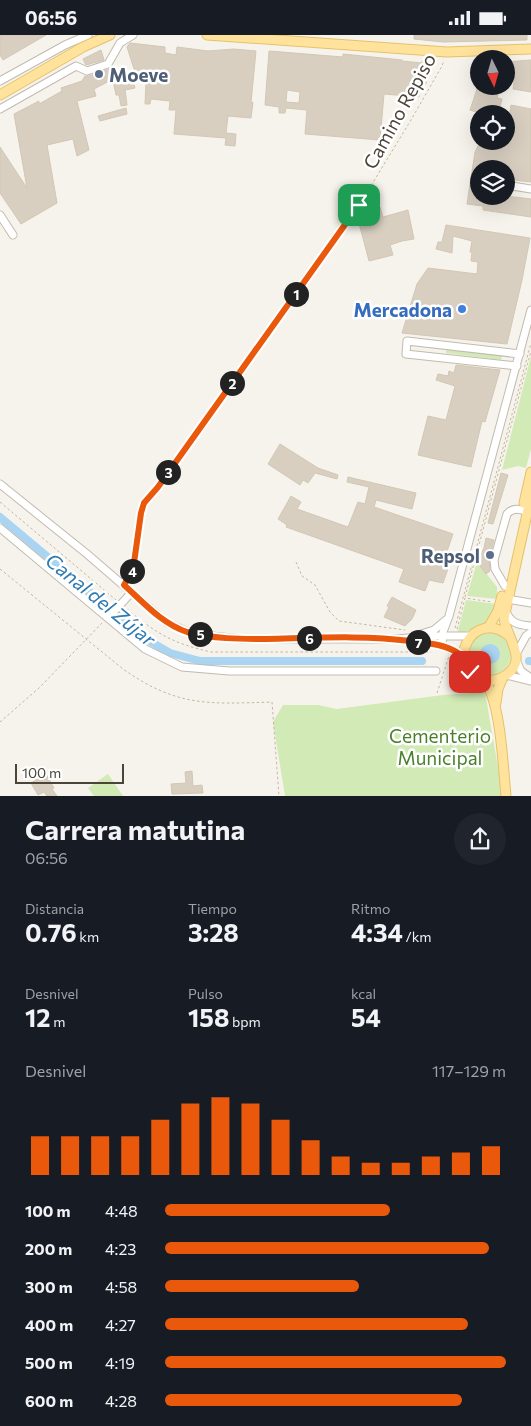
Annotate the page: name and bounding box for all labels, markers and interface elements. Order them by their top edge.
text: 06:56 [25,6,77,29]
street label: Camino Repiso [358,49,440,173]
north arrow [470,50,515,95]
map controls [470,50,515,205]
place label: Moeve [109,63,168,86]
marker: Moeve [93,68,105,80]
button: locate [470,105,515,150]
button: layers [470,160,515,205]
pin [338,184,380,226]
icon: arrive [345,191,373,219]
pin: 1 [284,281,308,307]
text: 1 [293,286,300,303]
place label: Mercadona [354,298,452,321]
marker: Mercadona [456,303,468,315]
pin: 2 [220,371,244,395]
text: 2 [229,375,236,392]
pin: 3 [156,459,180,485]
text: 3 [164,464,173,481]
place label: Repsol [421,544,480,567]
water label: Canal del Zújar [41,547,161,651]
marker: Repsol [484,549,496,561]
pin: 4 [120,559,144,583]
text: 4 [128,563,137,580]
pin: 5 [188,621,212,647]
pin: 6 [296,625,322,651]
text: 5 [196,626,205,643]
pin: 7 [406,629,430,655]
text: 6 [305,630,314,647]
text: 7 [415,634,422,651]
pin [449,651,491,693]
icon: check [456,658,484,686]
park label: Cementerio Municipal [389,724,491,769]
scale bar [15,761,124,784]
text: 100 m [22,764,61,781]
text: Carrera matutina [25,812,245,846]
button: share [454,813,506,865]
text: 06:56 [25,848,68,867]
text: Distancia [25,900,84,917]
text: Tiempo [188,900,237,917]
text: Ritmo [351,900,390,917]
text: 0.76 [25,917,77,947]
text: 3:28 [188,917,239,947]
text: 4:34 [351,917,403,947]
text: km [77,928,99,945]
text: /km [403,928,432,945]
text: Desnivel [25,985,79,1002]
text: Pulso [188,985,223,1002]
text: kcal [351,985,376,1002]
text: 12 [25,1002,51,1032]
text: 158 [188,1002,229,1032]
text: 54 [351,1002,381,1032]
text: m [51,1013,65,1030]
text: bpm [229,1013,261,1030]
text: Desnivel [25,1061,86,1080]
text: 117–129 m [432,1061,506,1080]
text: 100 m [25,1201,71,1220]
text: 4:48 [105,1201,138,1220]
text: 200 m [25,1239,72,1258]
text: 4:23 [105,1239,136,1258]
text: 300 m [25,1277,73,1296]
text: 4:58 [105,1277,137,1296]
text: 400 m [25,1315,73,1334]
text: 4:27 [105,1315,136,1334]
text: 500 m [25,1353,73,1372]
text: 4:19 [105,1353,135,1372]
text: 600 m [25,1391,73,1410]
text: 4:28 [105,1391,137,1410]

